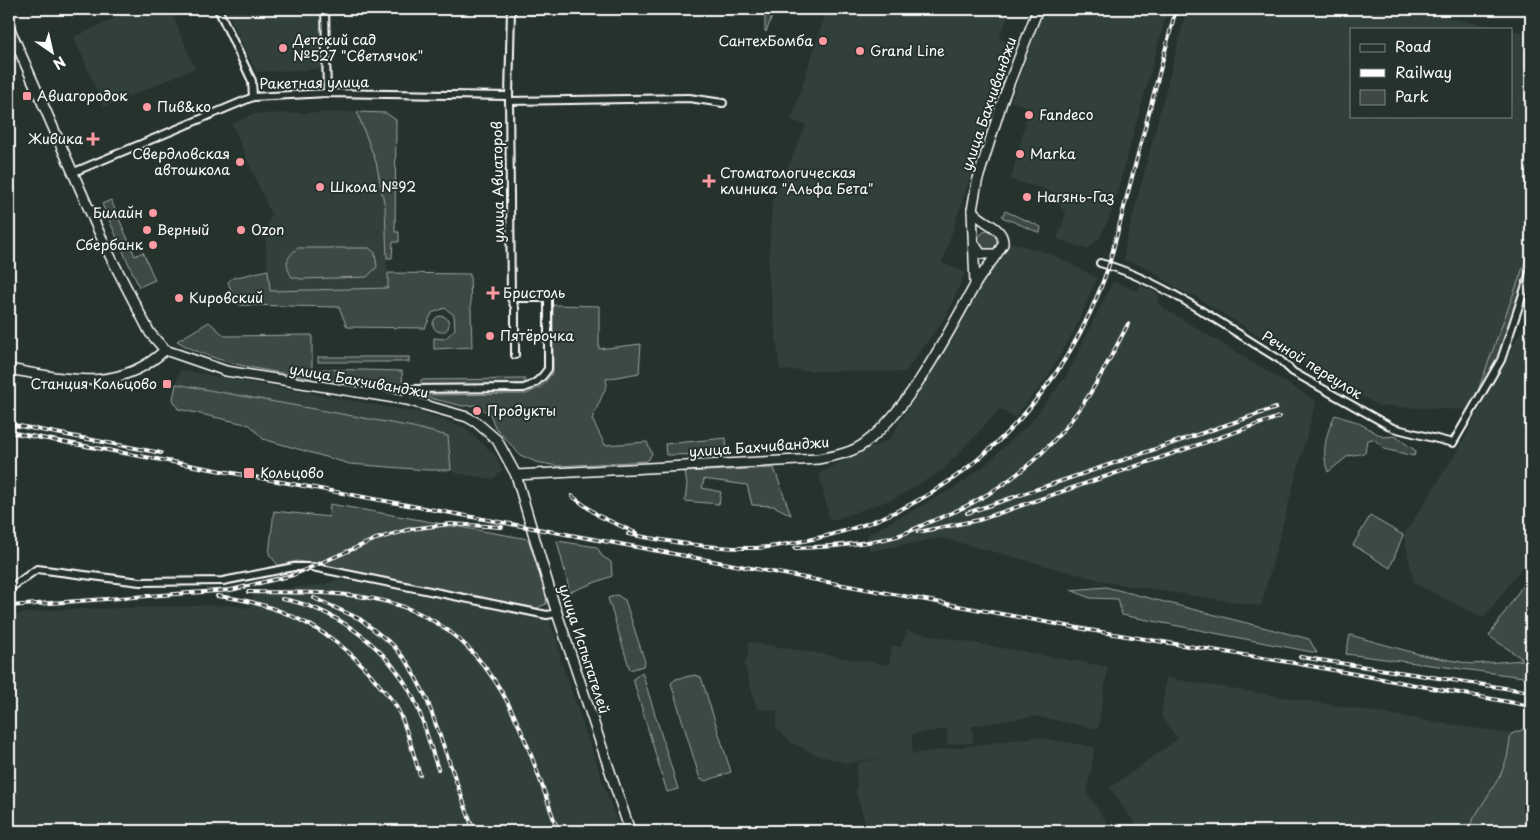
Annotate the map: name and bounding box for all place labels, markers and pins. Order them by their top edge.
place label: Детский сад №527 "Светлячок" [292,29,423,66]
place label: СантехБомба [719,30,813,51]
marker: СантехБомба [817,35,829,47]
place label: Grand Line [870,40,945,61]
marker: Детский сад №527 "Светлячок" [277,42,289,54]
marker: Grand Line [854,45,866,57]
place label: Авиагородок [37,85,128,106]
marker: Авиагородок [21,90,33,102]
place label: Пив&ко [157,96,211,117]
marker: Пив&ко [141,101,153,113]
place label: Fandeco [1039,104,1094,125]
marker: Fandeco [1023,109,1035,121]
place label: Живика [28,128,83,149]
marker: Живика [87,133,99,145]
place label: Свердловская автошкола [132,143,230,180]
place label: Marka [1030,143,1076,164]
marker: Marka [1014,148,1026,160]
marker: Свердловская автошкола [234,156,246,168]
place label: Стоматологическая клиника "Альфа Бета" [720,162,873,199]
marker: Стоматологическая клиника "Альфа Бета" [702,174,716,188]
place label: Школа №92 [330,176,416,197]
marker: Школа №92 [314,181,326,193]
place label: Нагянь-Газ [1037,186,1114,207]
marker: Нагянь-Газ [1021,191,1033,203]
place label: Билайн [93,202,143,223]
marker: Билайн [147,207,159,219]
place label: Верный [157,219,210,240]
place label: Ozon [251,219,284,240]
marker: Верный [141,224,153,236]
marker: Ozon [235,224,247,236]
place label: Сбербанк [75,234,144,255]
marker: Сбербанк [147,239,159,251]
place label: Бристоль [503,282,565,303]
place label: Кировский [189,287,263,308]
marker: Бристоль [487,287,499,299]
marker: Кировский [173,292,185,304]
place label: Пятёрочка [500,325,574,346]
marker: Пятёрочка [484,330,496,342]
place label: Станция Кольцово [31,373,157,394]
marker: Станция Кольцово [161,378,173,390]
place label: Продукты [487,400,556,421]
marker: Продукты [471,405,483,417]
place label: Кольцово [260,462,324,483]
marker: Кольцово [242,466,256,480]

